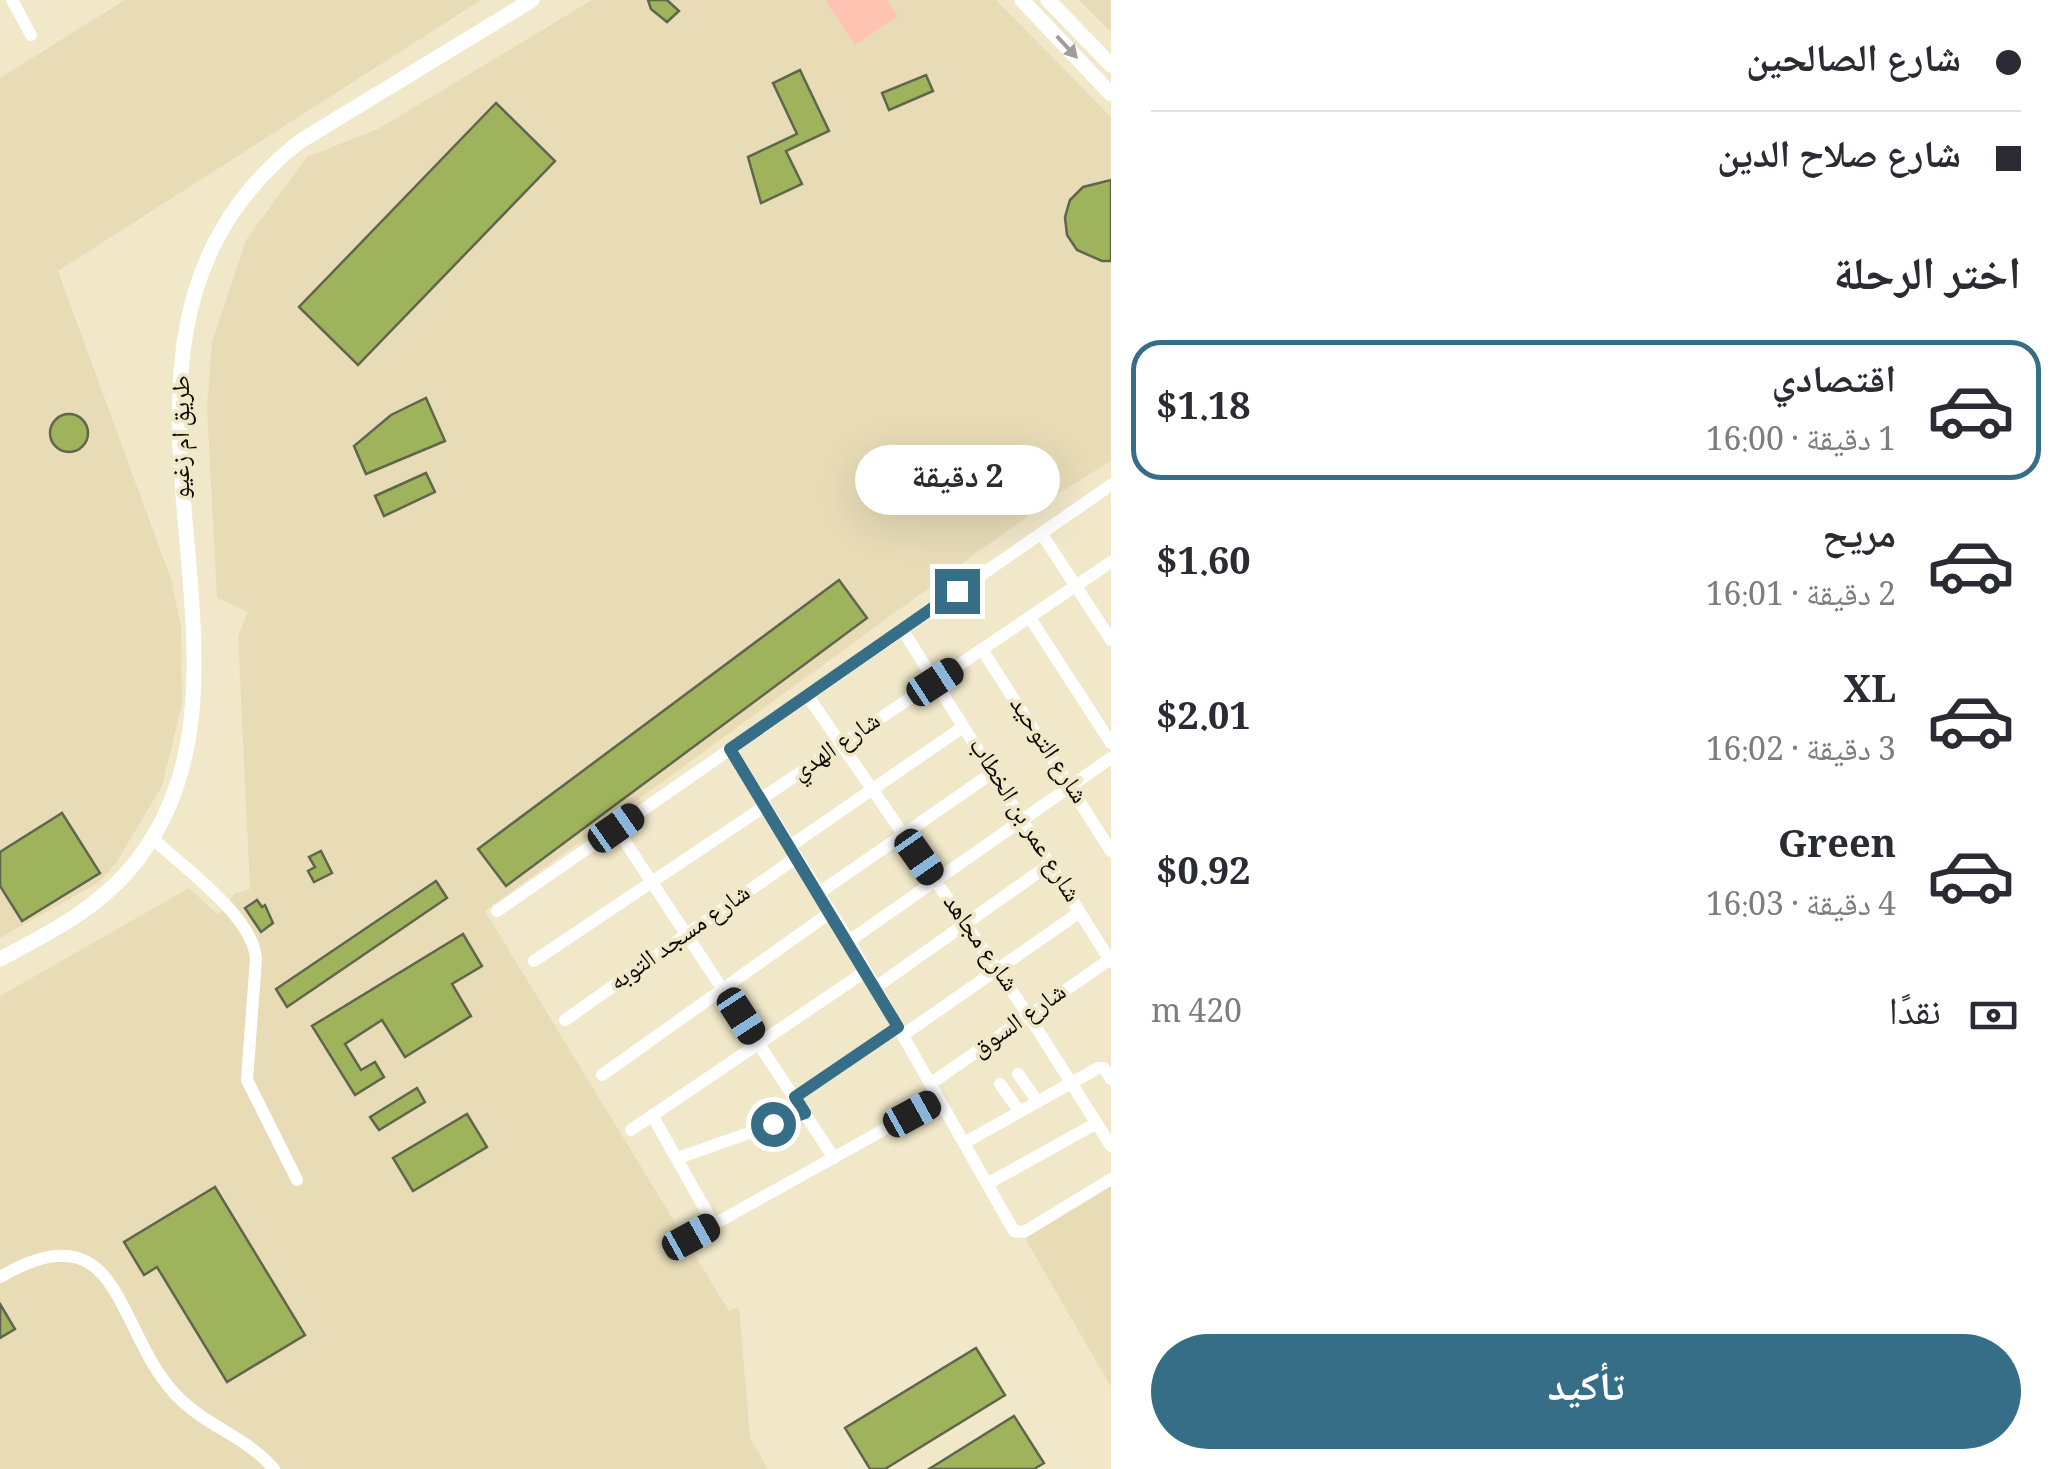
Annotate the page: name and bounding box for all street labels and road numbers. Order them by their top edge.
street label: طريق ام زغيو [162,375,205,499]
street label: شارع التوحيد [996,688,1098,814]
street label: شارع الهدي [783,702,891,794]
street label: شارع عمر بن الخطاب [955,730,1091,912]
street label: شارع مسجد التوبه [601,874,761,1004]
street label: شارع مجاهد [929,886,1029,1002]
street label: شارع السوق [963,973,1077,1071]

